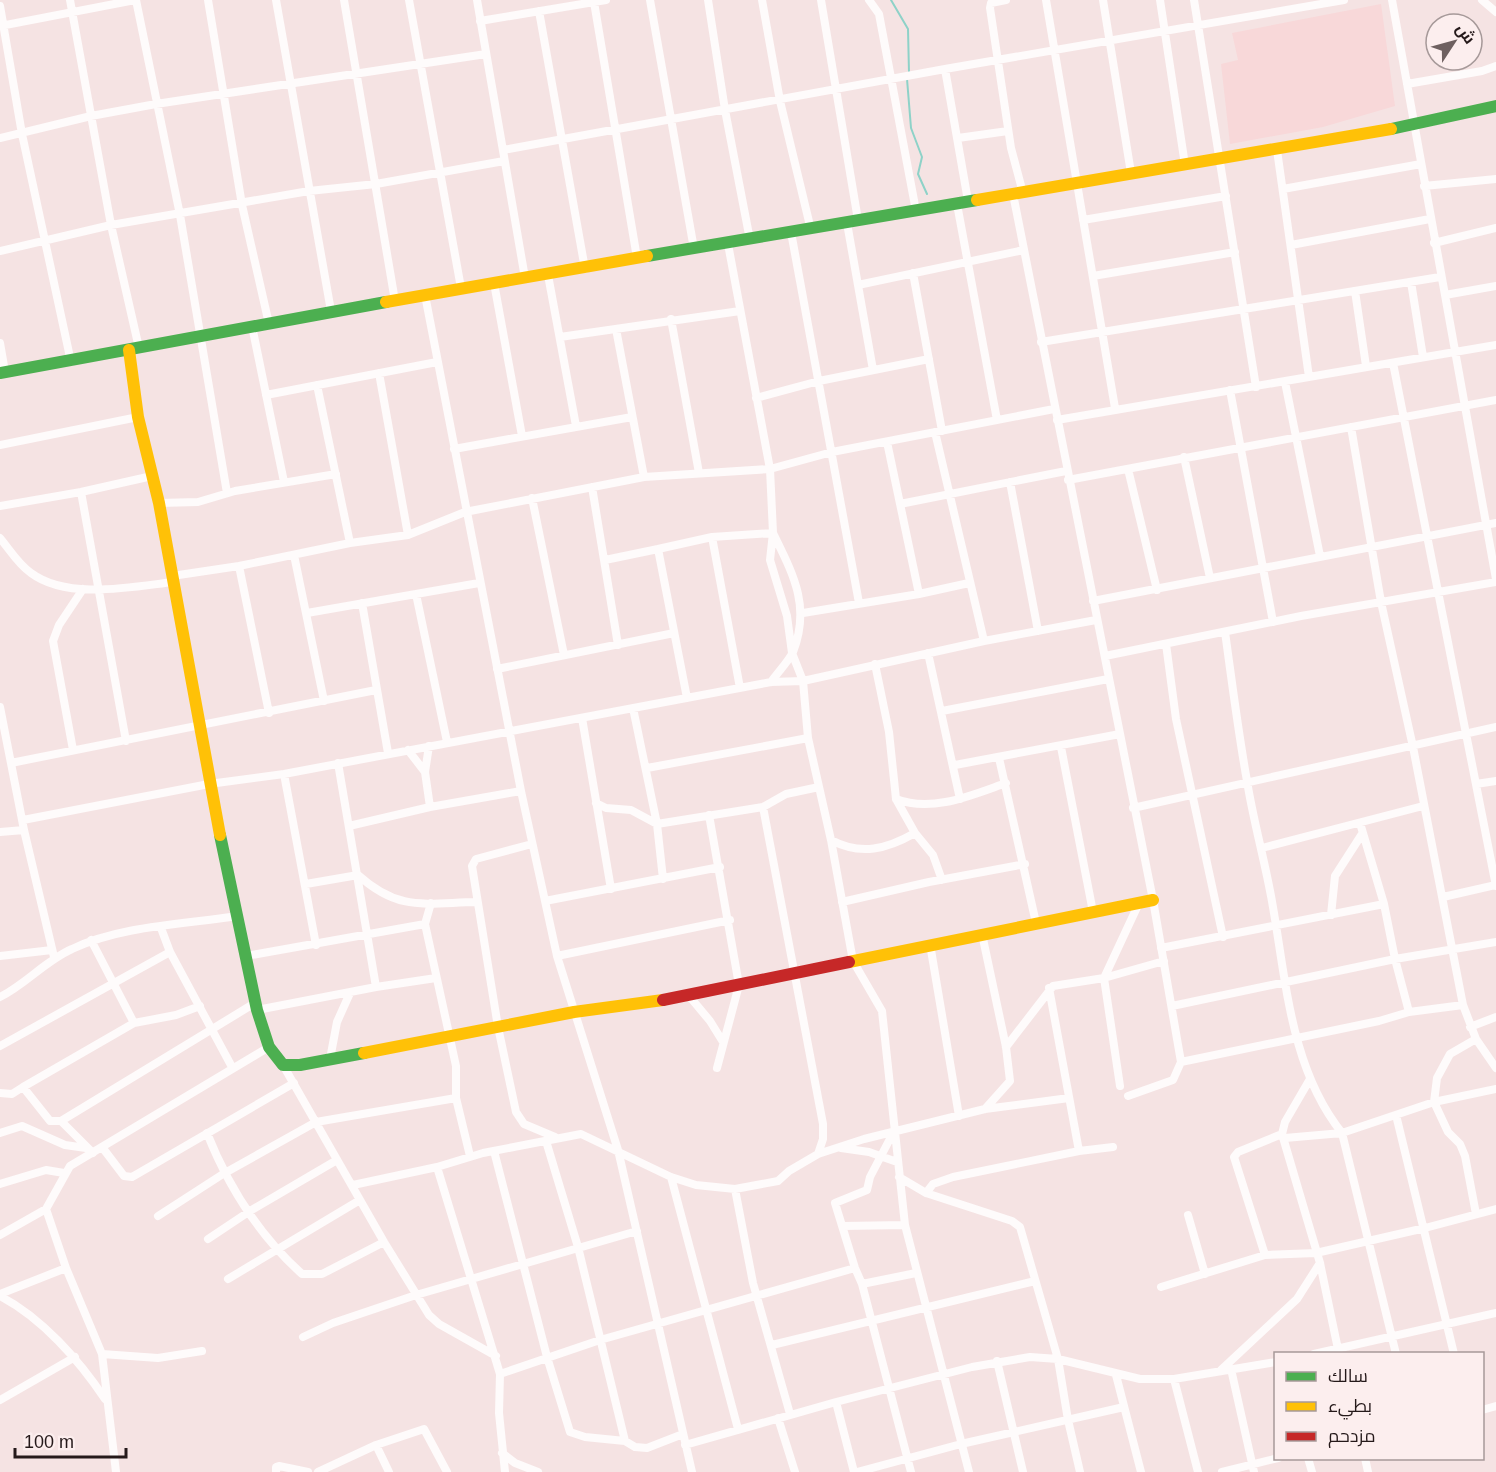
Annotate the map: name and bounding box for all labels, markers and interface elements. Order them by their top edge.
north arrow [1424,12,1484,72]
text: ش [1452,20,1479,47]
legend [1274,1352,1484,1460]
text: سالك [1328,1366,1368,1386]
text: بطيء [1328,1396,1372,1420]
scale bar [15,1421,126,1459]
text: مزدحم [1328,1426,1376,1448]
text: 100 m [24,1432,74,1452]

